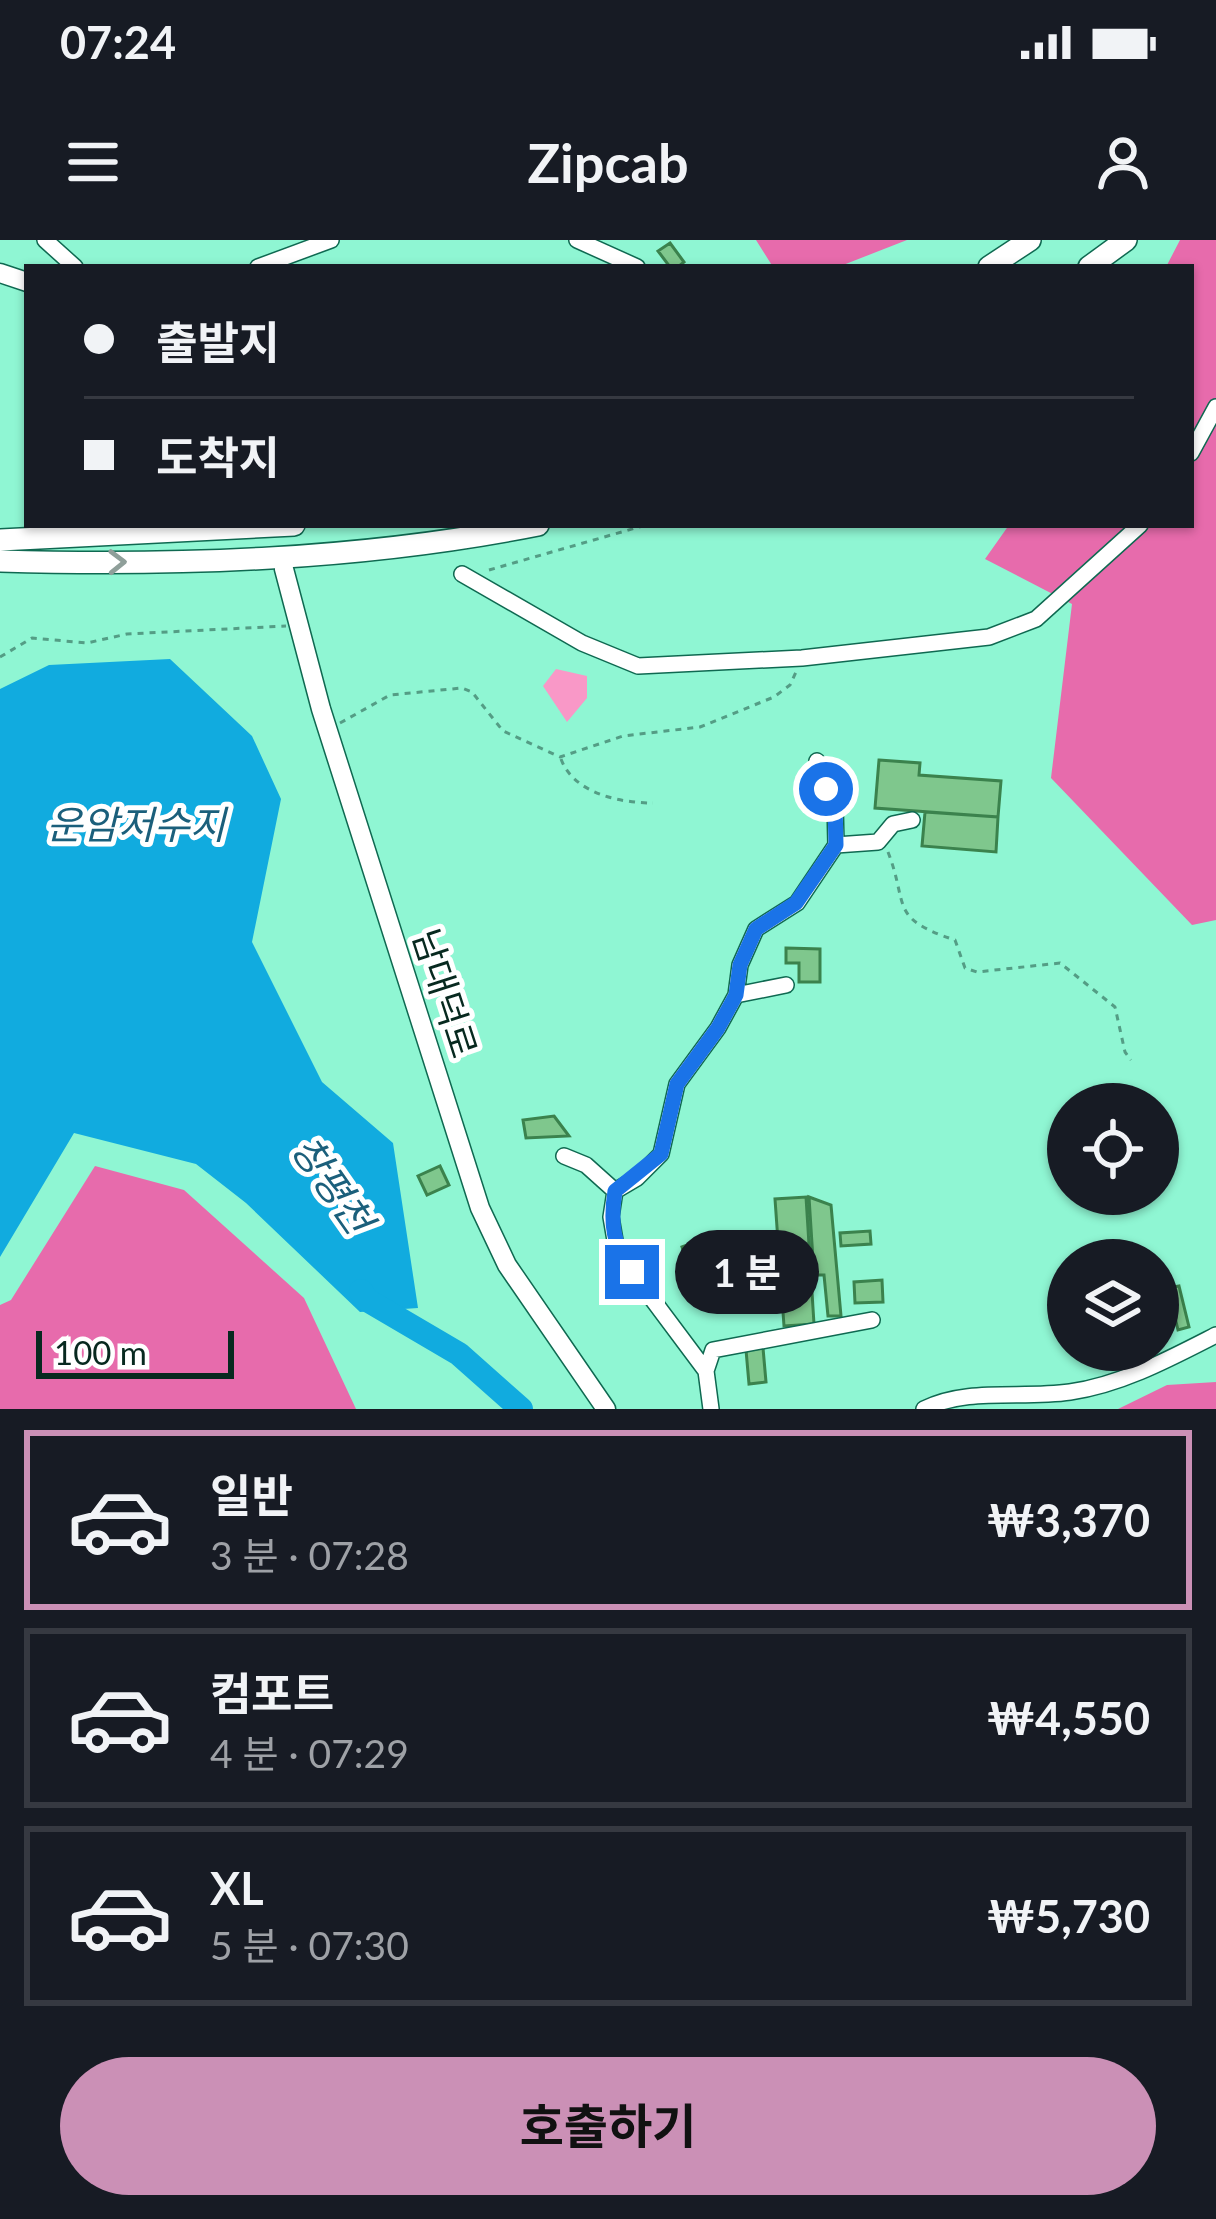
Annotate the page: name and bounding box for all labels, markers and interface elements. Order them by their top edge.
text: 07:24 [60,15,176,69]
icon: menu [60,129,126,195]
icon: person [1090,129,1156,195]
text: Zipcab [527,130,689,195]
text: 출발지 [156,315,280,369]
text: 도착지 [156,430,280,484]
one-way arrow [109,549,127,575]
route start [799,762,853,816]
water label: 운암저수지 [46,801,229,847]
street label: 남대덕로 [405,923,487,1063]
map controls [1047,1083,1179,1371]
button: locate [1047,1083,1179,1215]
water label: 창평천 [283,1127,385,1245]
callout: 1 분 [674,1230,818,1314]
button: layers [1047,1239,1179,1371]
route end [605,1245,659,1299]
text: 1 분 [713,1249,781,1295]
scale bar [36,1325,234,1378]
text: 100 m [54,1332,147,1372]
icon: car [66,1466,174,1574]
text: 일반 [210,1468,293,1522]
text: ₩3,370 [986,1493,1150,1547]
text: 3 분 · 07:28 [210,1532,409,1578]
icon: car [66,1664,174,1772]
text: 컴포트 [210,1666,334,1720]
text: ₩4,550 [986,1691,1150,1745]
text: 4 분 · 07:29 [210,1730,409,1776]
text: XL [210,1861,264,1915]
icon: car [66,1862,174,1970]
text: ₩5,730 [986,1889,1150,1943]
text: 5 분 · 07:30 [210,1922,409,1968]
button: 호출하기 [60,2057,1156,2195]

